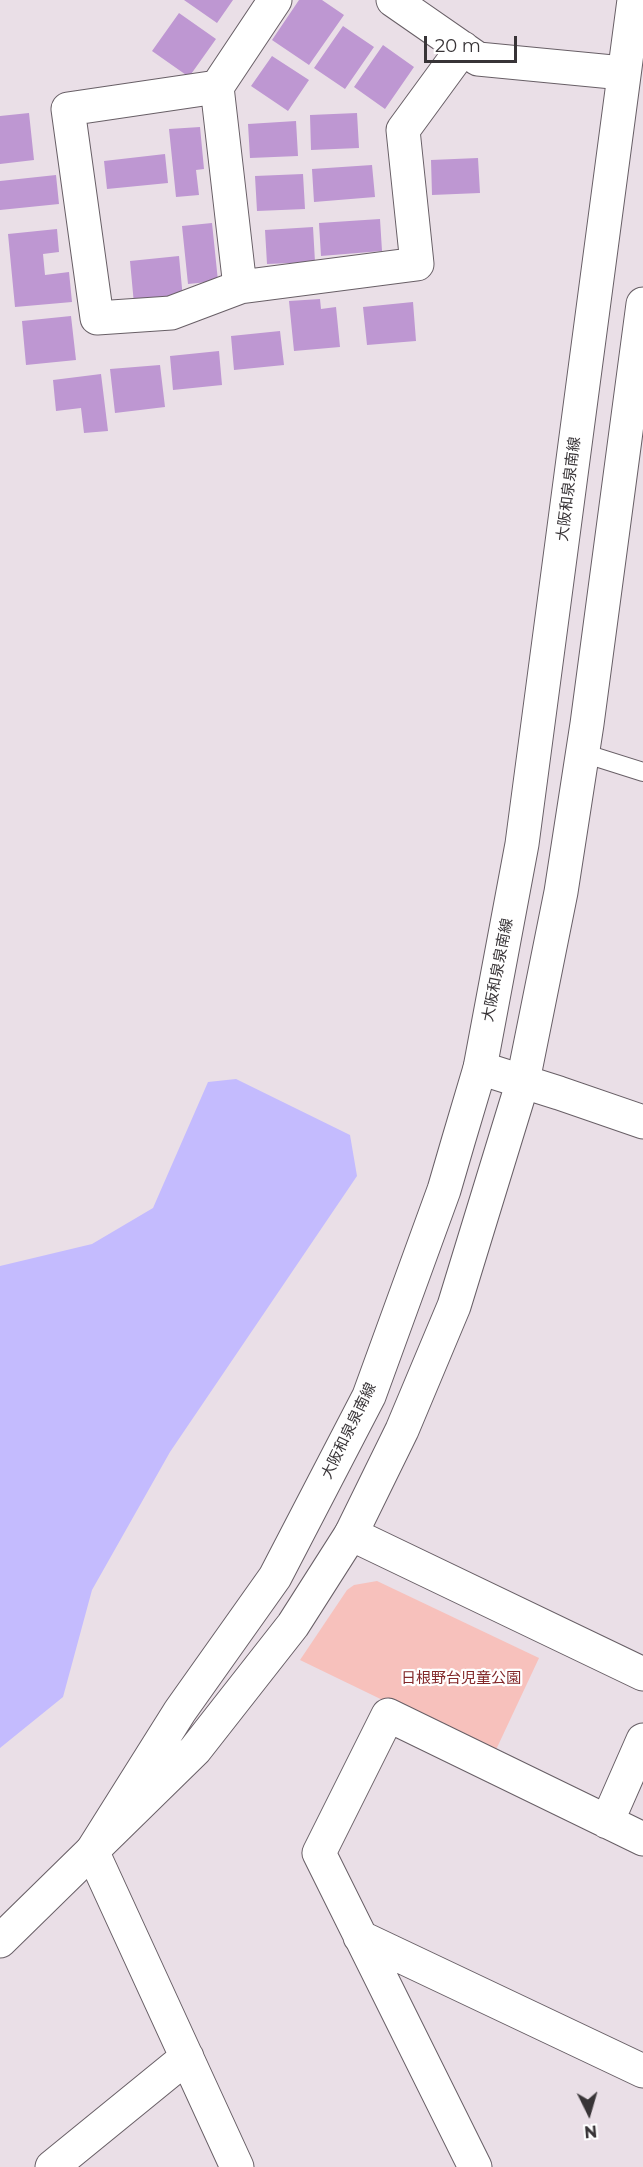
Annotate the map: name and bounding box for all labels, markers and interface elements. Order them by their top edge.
scale bar [427,24,520,62]
text: 20 m [435,35,481,57]
street label: 大阪和泉泉南線 [554,436,584,542]
street label: 大阪和泉泉南線 [479,917,517,1023]
street label: 大阪和泉泉南線 [318,1380,380,1482]
park label: 日根野台児童公園 [401,1670,521,1688]
north arrow [559,2083,619,2143]
text: N [583,2121,598,2141]

